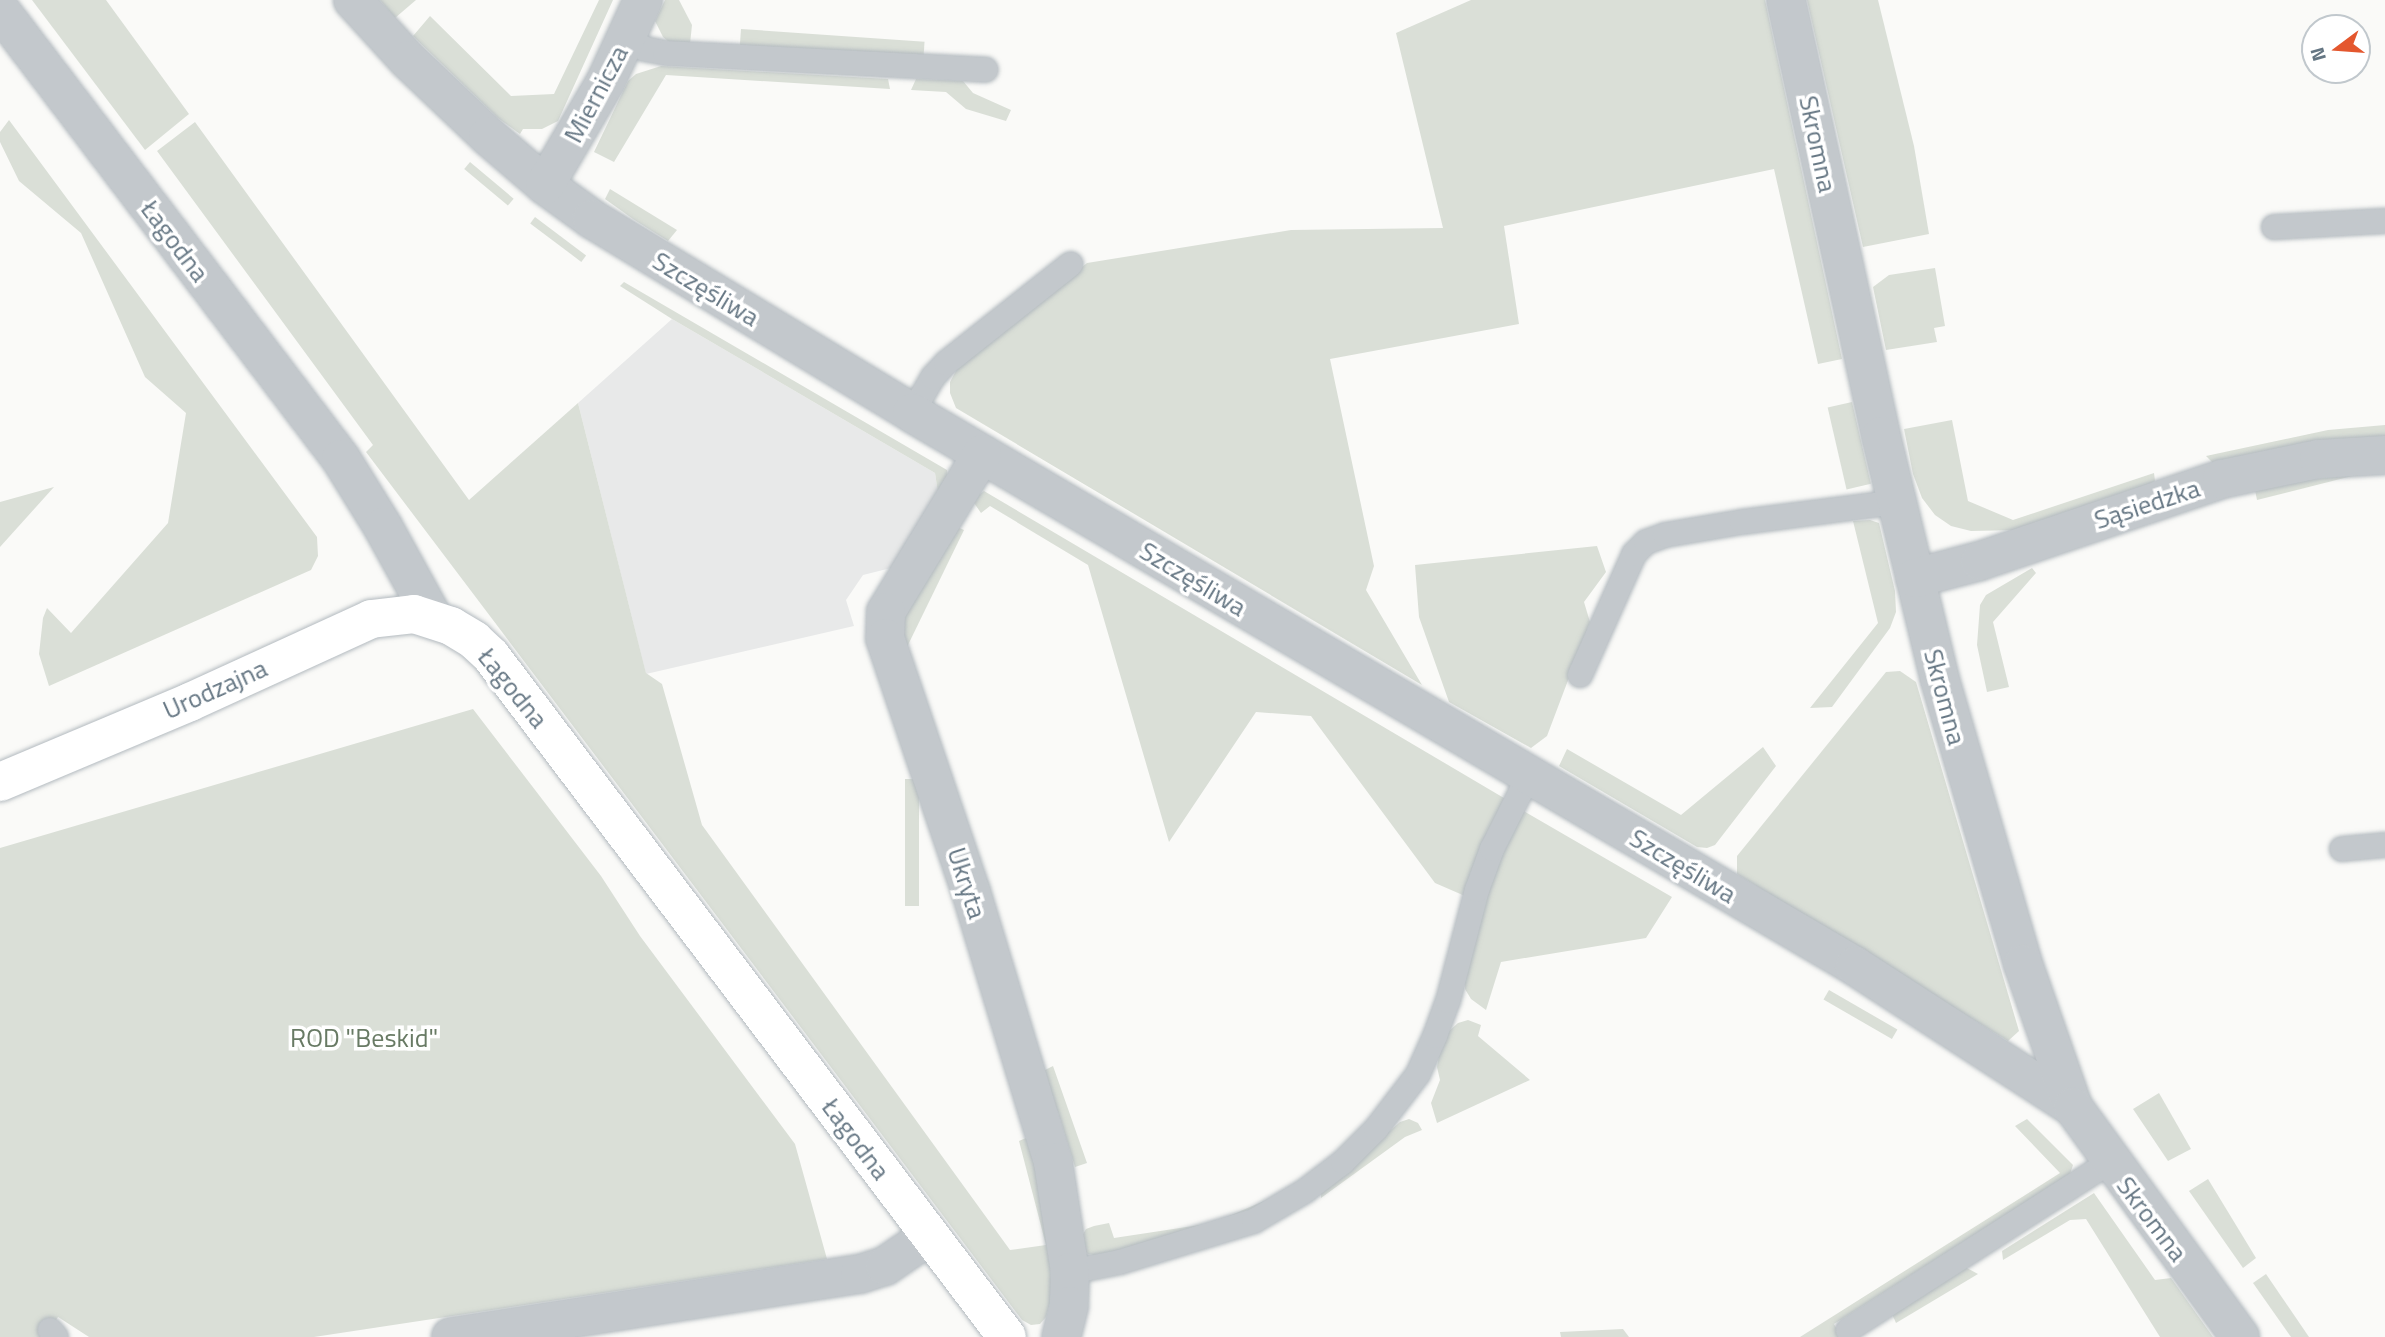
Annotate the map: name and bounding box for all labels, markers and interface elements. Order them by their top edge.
north arrow [2301,14,2371,84]
street label: Miernicza [557,40,635,148]
text: N [2302,44,2333,65]
street label: Skromna [1793,93,1843,195]
street label: Łagodna [134,194,216,288]
street label: Szczęśliwa [647,245,765,333]
street label: Sąsiedzka [2090,472,2204,536]
street label: Szczęśliwa [1134,535,1252,623]
street label: Łagodna [471,642,555,734]
street label: Skromna [1917,646,1973,748]
street label: Urodzajna [158,652,272,726]
street label: Szczęśliwa [1624,822,1742,910]
street label: Ukryta [941,844,993,922]
park label: ROD "Beskid" [290,1022,438,1054]
street label: Łagodna [815,1092,897,1186]
street label: Skromna [2110,1171,2194,1267]

